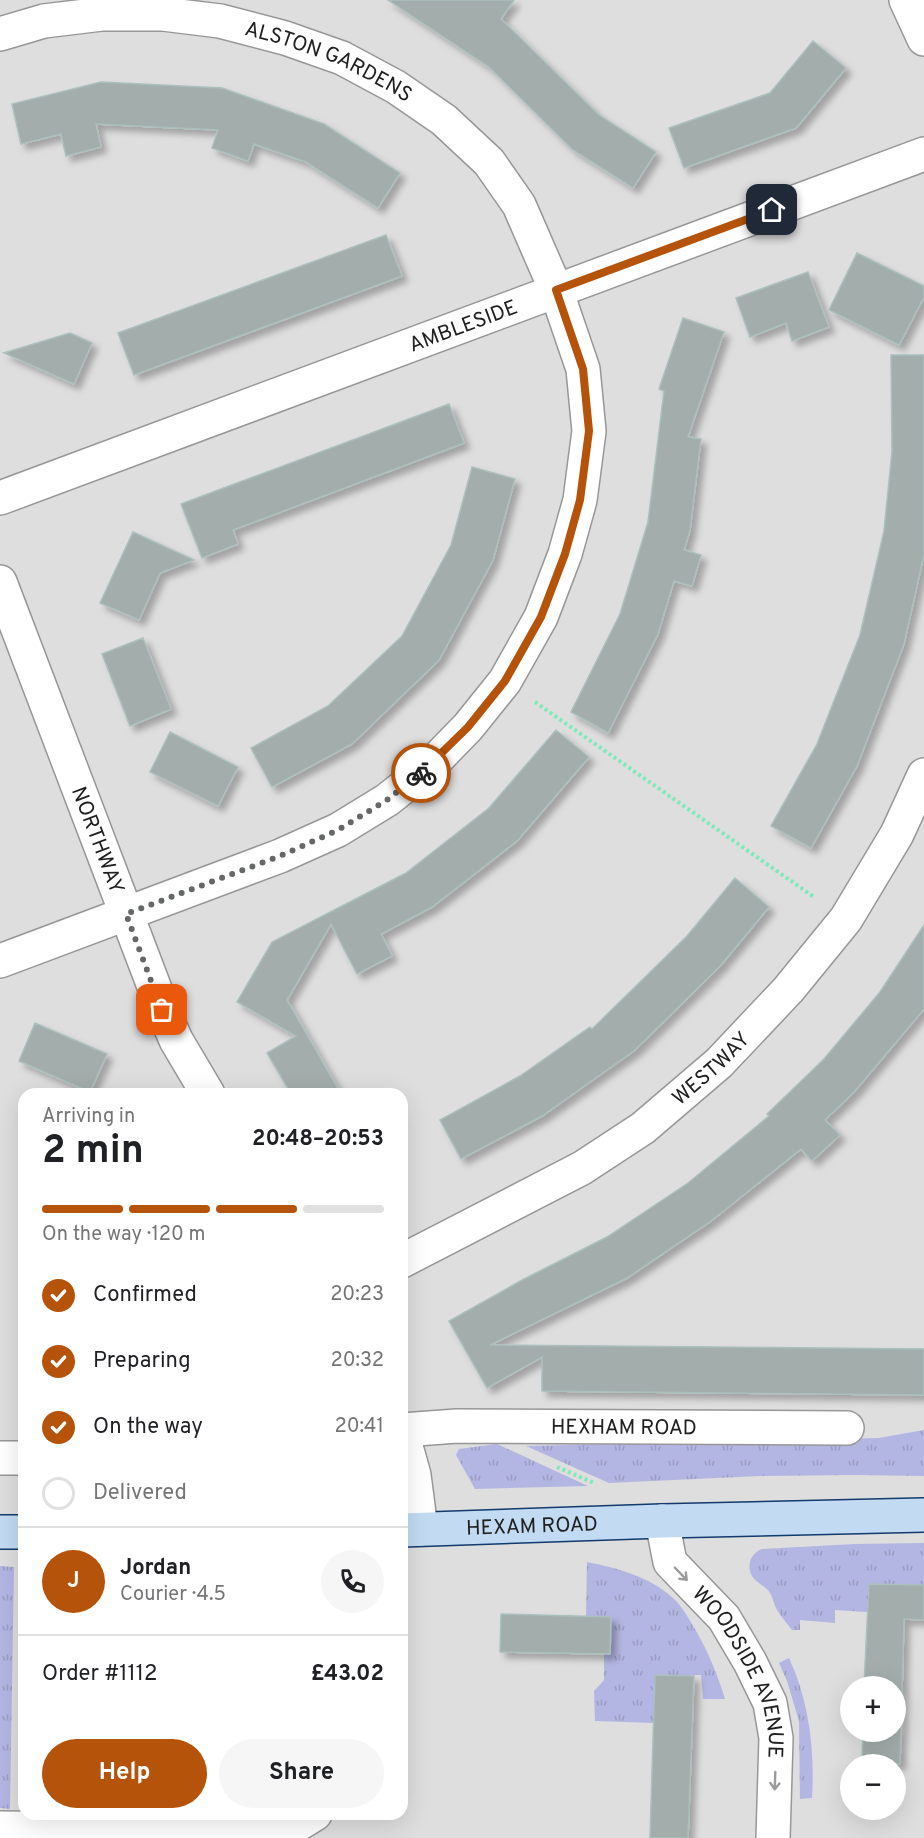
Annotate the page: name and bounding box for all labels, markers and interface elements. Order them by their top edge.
street label: ALSTON GARDENS [242,16,417,109]
pin [746,184,797,235]
icon: home [755,193,788,226]
street label: AMBLESIDE [405,295,521,360]
courier [391,743,451,803]
icon: bike [405,757,438,790]
street label: NORTHWAY [64,783,130,898]
pin [136,984,187,1035]
icon: bag [145,993,178,1026]
street label: WESTWAY [667,1027,757,1112]
text: Arriving in [42,1104,135,1130]
text: 20:48–20:53 [252,1126,384,1153]
text: 2 min [42,1128,144,1177]
text: On the way · 120 m [42,1222,206,1248]
icon: check [42,1279,75,1312]
text: Confirmed [93,1282,197,1309]
text: 20:23 [330,1282,384,1308]
icon: check [42,1345,75,1378]
text: Preparing [93,1348,191,1375]
text: 20:32 [331,1348,384,1374]
icon: check [42,1411,75,1444]
text: On the way [93,1414,203,1441]
text: 20:41 [335,1414,384,1440]
street label: HEXHAM ROAD [551,1414,697,1442]
text: Delivered [93,1480,187,1507]
street label: HEXAM ROAD [466,1511,598,1543]
button: phone [321,1550,384,1613]
text: Jordan [120,1555,191,1582]
one-way arrow [674,1566,688,1581]
text: J [67,1568,80,1595]
street label: WOODSIDE AVENUE [686,1581,788,1759]
text: Courier · 4.5 [120,1582,226,1608]
text: Order #1112 [42,1661,157,1688]
text: £43.02 [311,1661,384,1688]
map controls [840,1676,906,1820]
button: + [840,1676,906,1742]
button: Help [42,1739,207,1808]
button: Share [219,1739,384,1808]
button: − [840,1754,906,1820]
one-way arrow [769,1771,781,1791]

